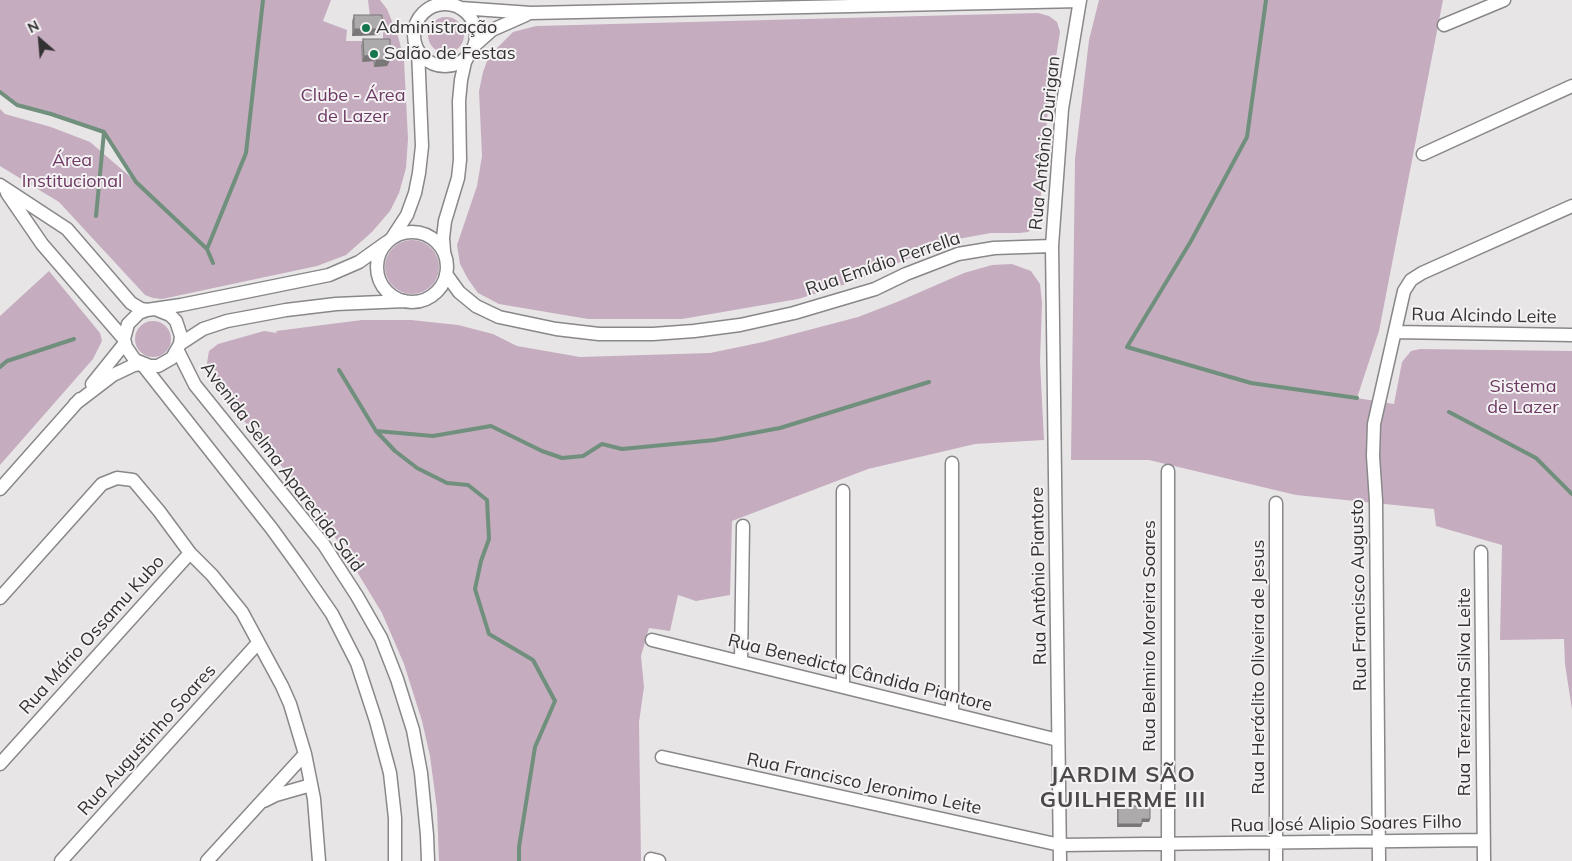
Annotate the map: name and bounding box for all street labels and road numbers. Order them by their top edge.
street label: Rua Antônio Durigan [1025,55,1065,231]
street label: Rua Emídio Perrella [803,227,963,301]
street label: Rua Alcindo Leite [1411,304,1557,328]
street label: Avenida Selma Aparecida Said [196,358,368,576]
street label: Rua Antônio Piantore [1027,487,1051,665]
street label: Rua Francisco Augusto [1347,499,1371,691]
street label: Rua Belmiro Moreira Soares [1139,520,1161,752]
street label: Rua Heráclito Oliveira de Jesus [1248,539,1270,795]
street label: Rua Mário Ossamu Kubo [15,551,169,719]
street label: Rua Terezinha Silva Leite [1454,588,1476,796]
street label: Rua Benedicta Cândida Piantore [726,630,994,716]
street label: Rua Augustinho Soares [73,660,221,820]
street label: Rua Francisco Jeronimo Leite [745,749,983,819]
street label: Rua José Alipio Soares Filho [1230,811,1462,837]

